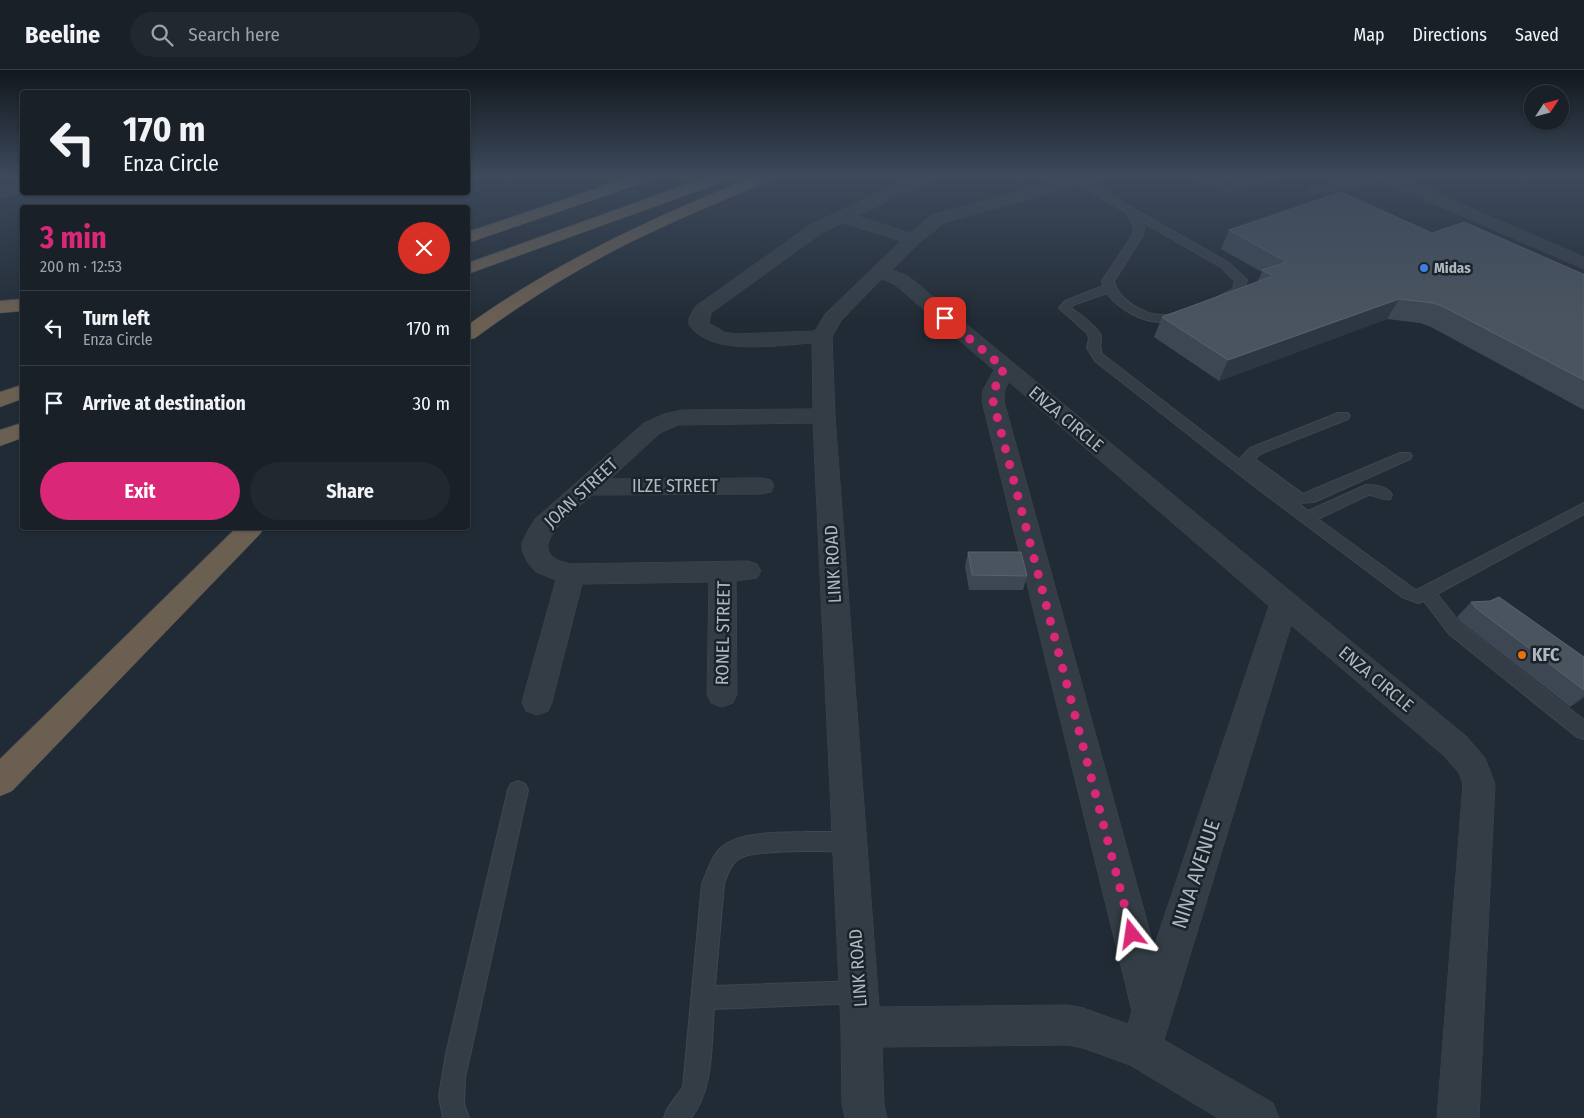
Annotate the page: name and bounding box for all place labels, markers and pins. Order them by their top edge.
place label: Midas [1434,259,1471,277]
marker: Midas [1418,262,1430,274]
pin [924,297,966,339]
place label: KFC [1532,644,1560,666]
marker: KFC [1516,649,1528,661]

